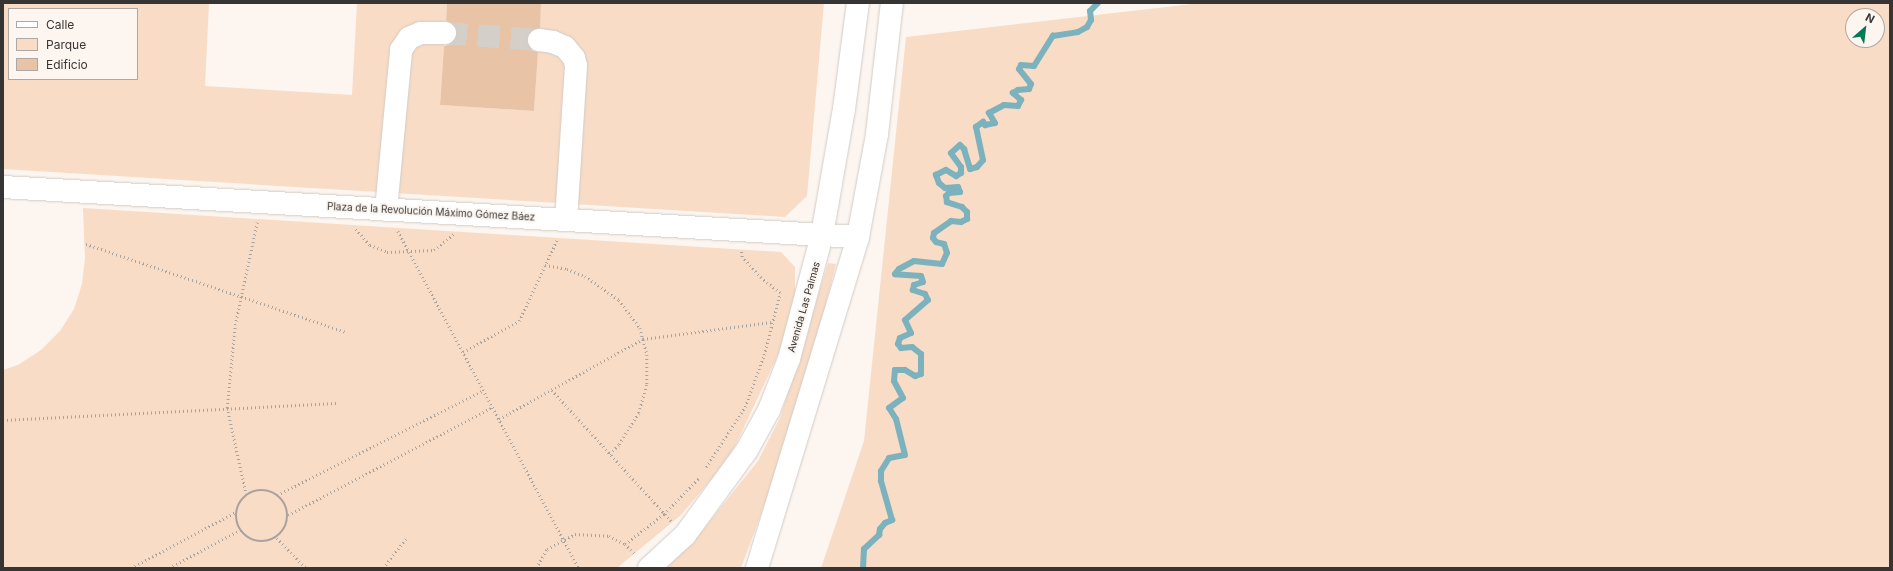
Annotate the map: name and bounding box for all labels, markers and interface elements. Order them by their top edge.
legend [8,8,138,80]
north arrow [1845,8,1885,48]
text: N [1863,10,1877,26]
text: Calle [46,17,74,32]
text: Parque [46,37,86,52]
text: Edificio [46,57,88,72]
street label: Plaza de la Revolución Máximo Gómez Báez [327,201,535,223]
street label: Avenida Las Palmas [785,260,823,354]

